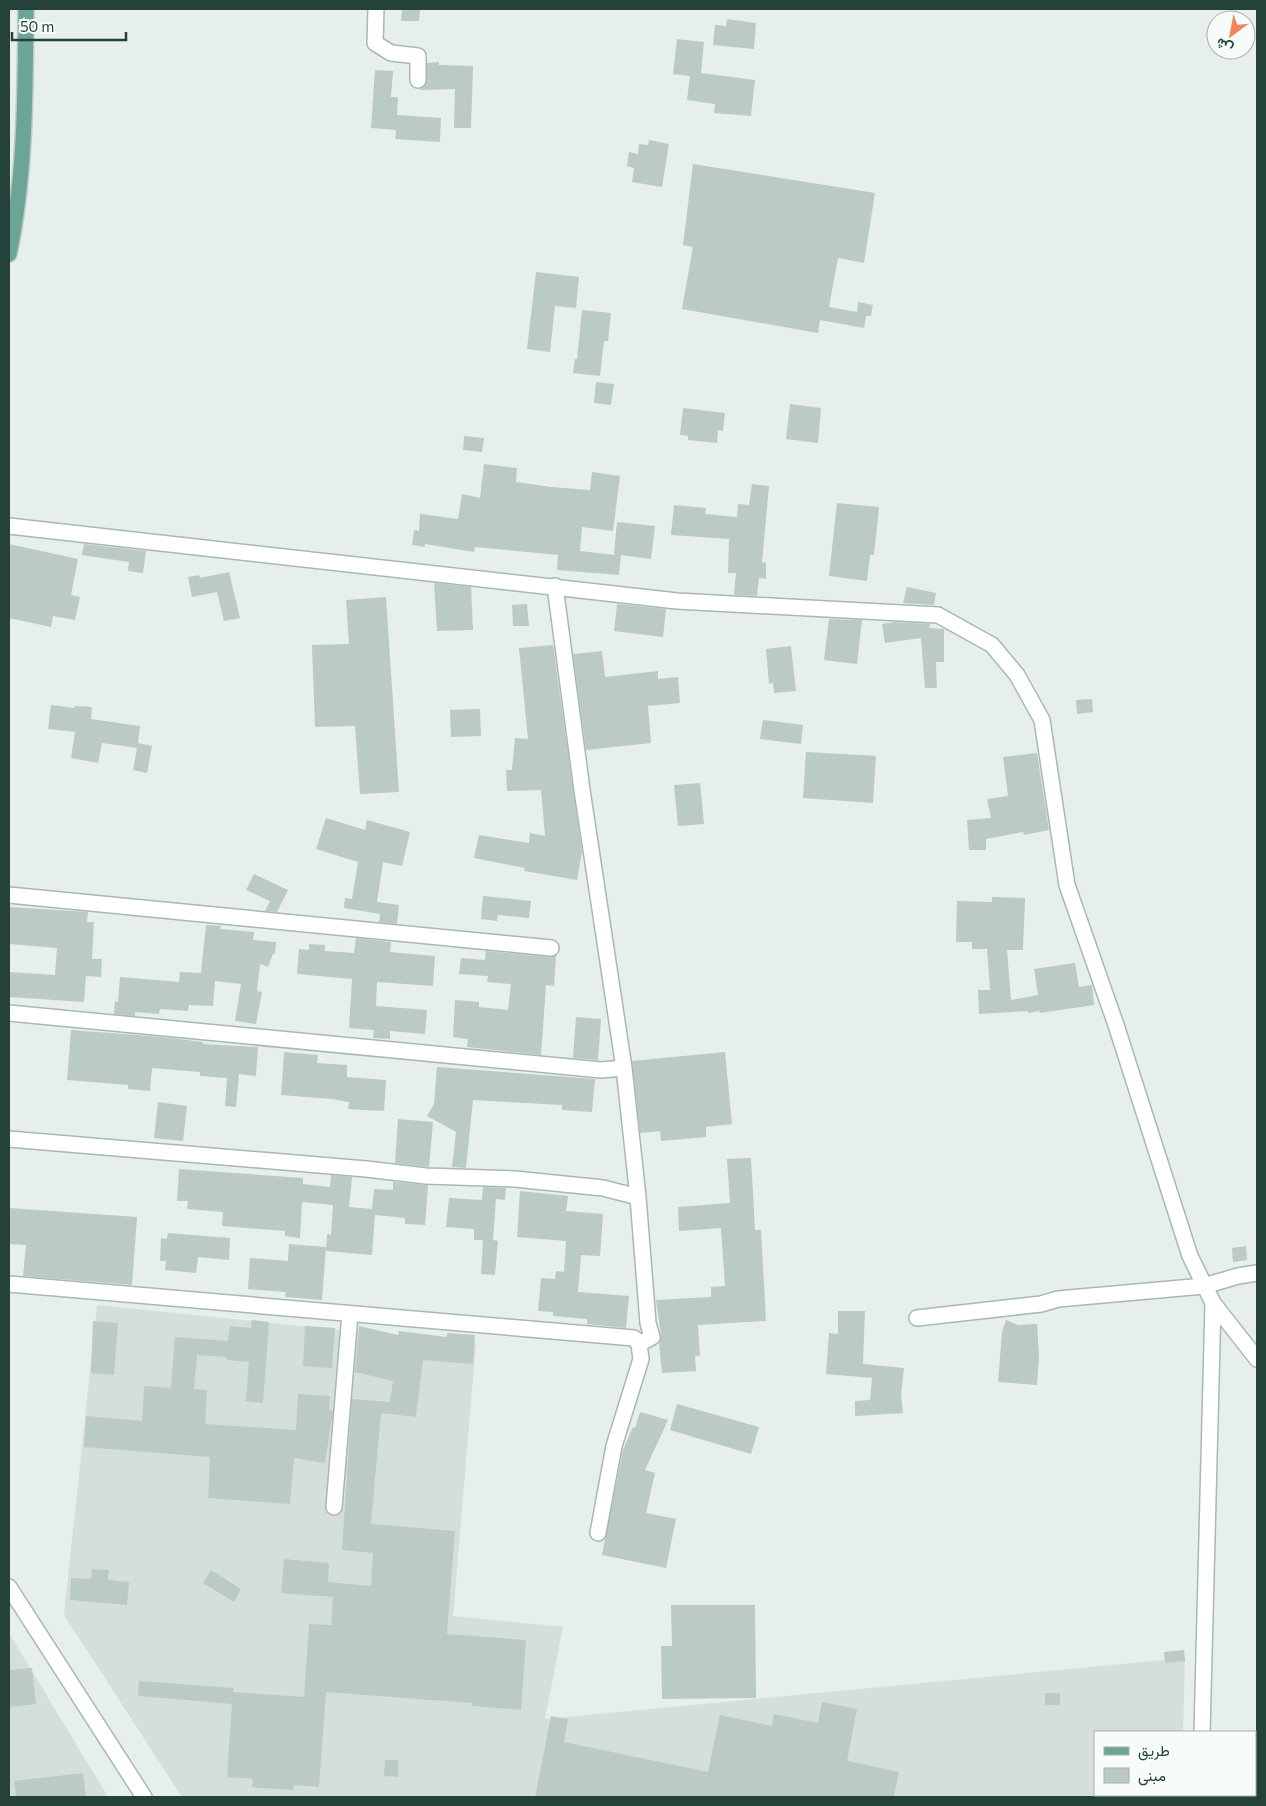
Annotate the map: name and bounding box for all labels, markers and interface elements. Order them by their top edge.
scale bar [12,10,126,42]
north arrow [1206,10,1256,60]
text: 50 m [20,17,54,35]
text: ش [1212,34,1236,58]
legend [1094,1731,1256,1796]
text: طريق [1138,1741,1170,1761]
text: مبنى [1138,1766,1166,1786]

